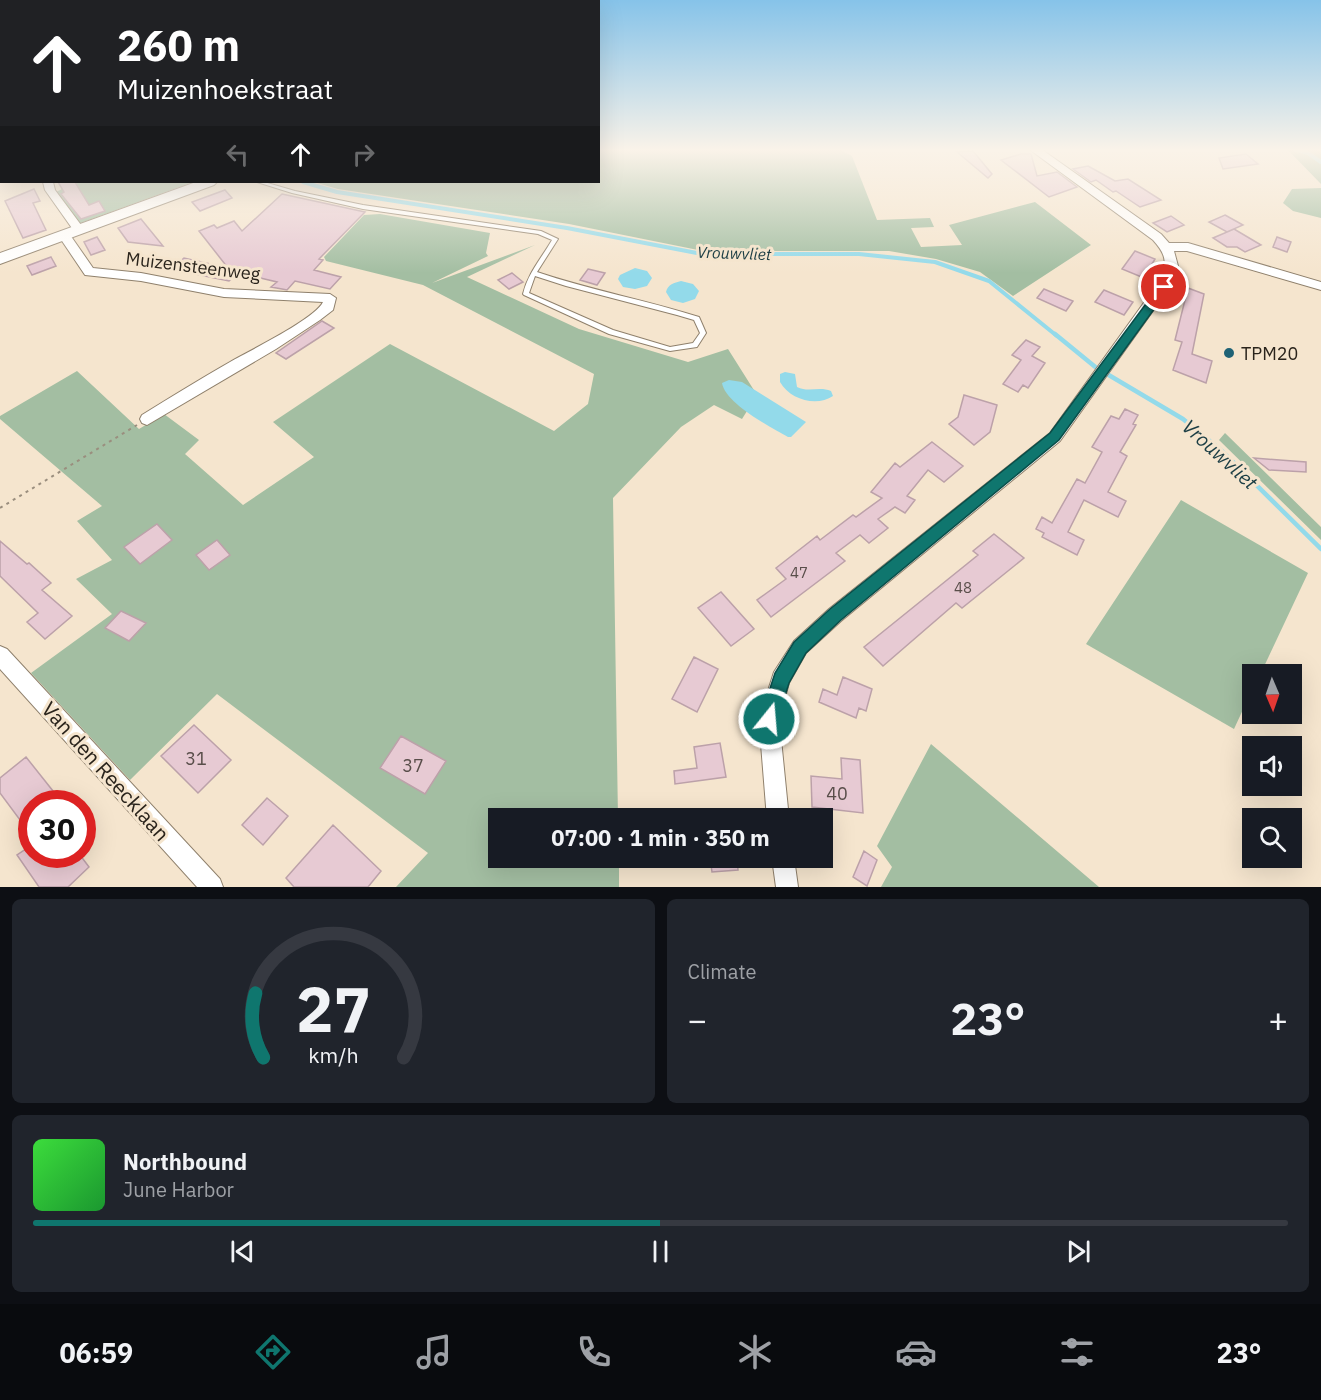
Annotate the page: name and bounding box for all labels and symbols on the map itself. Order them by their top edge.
water label: Vrouwvliet [697,242,772,264]
street label: Muizensteenweg [124,246,262,286]
pin [1138,261,1189,312]
place label: TPM20 [1241,342,1298,365]
marker: TPM20 [1222,346,1236,360]
water label: Vrouwvliet [1177,413,1264,495]
house number: 47 [790,563,808,582]
house number: 48 [954,578,972,597]
north arrow [1242,664,1302,724]
position arrow [737,687,801,751]
street label: Van den Reecklaan [36,695,176,847]
house number: 31 [185,747,207,770]
house number: 37 [402,754,424,777]
house number: 40 [826,782,848,805]
speed limit sign: 30 [18,790,96,868]

